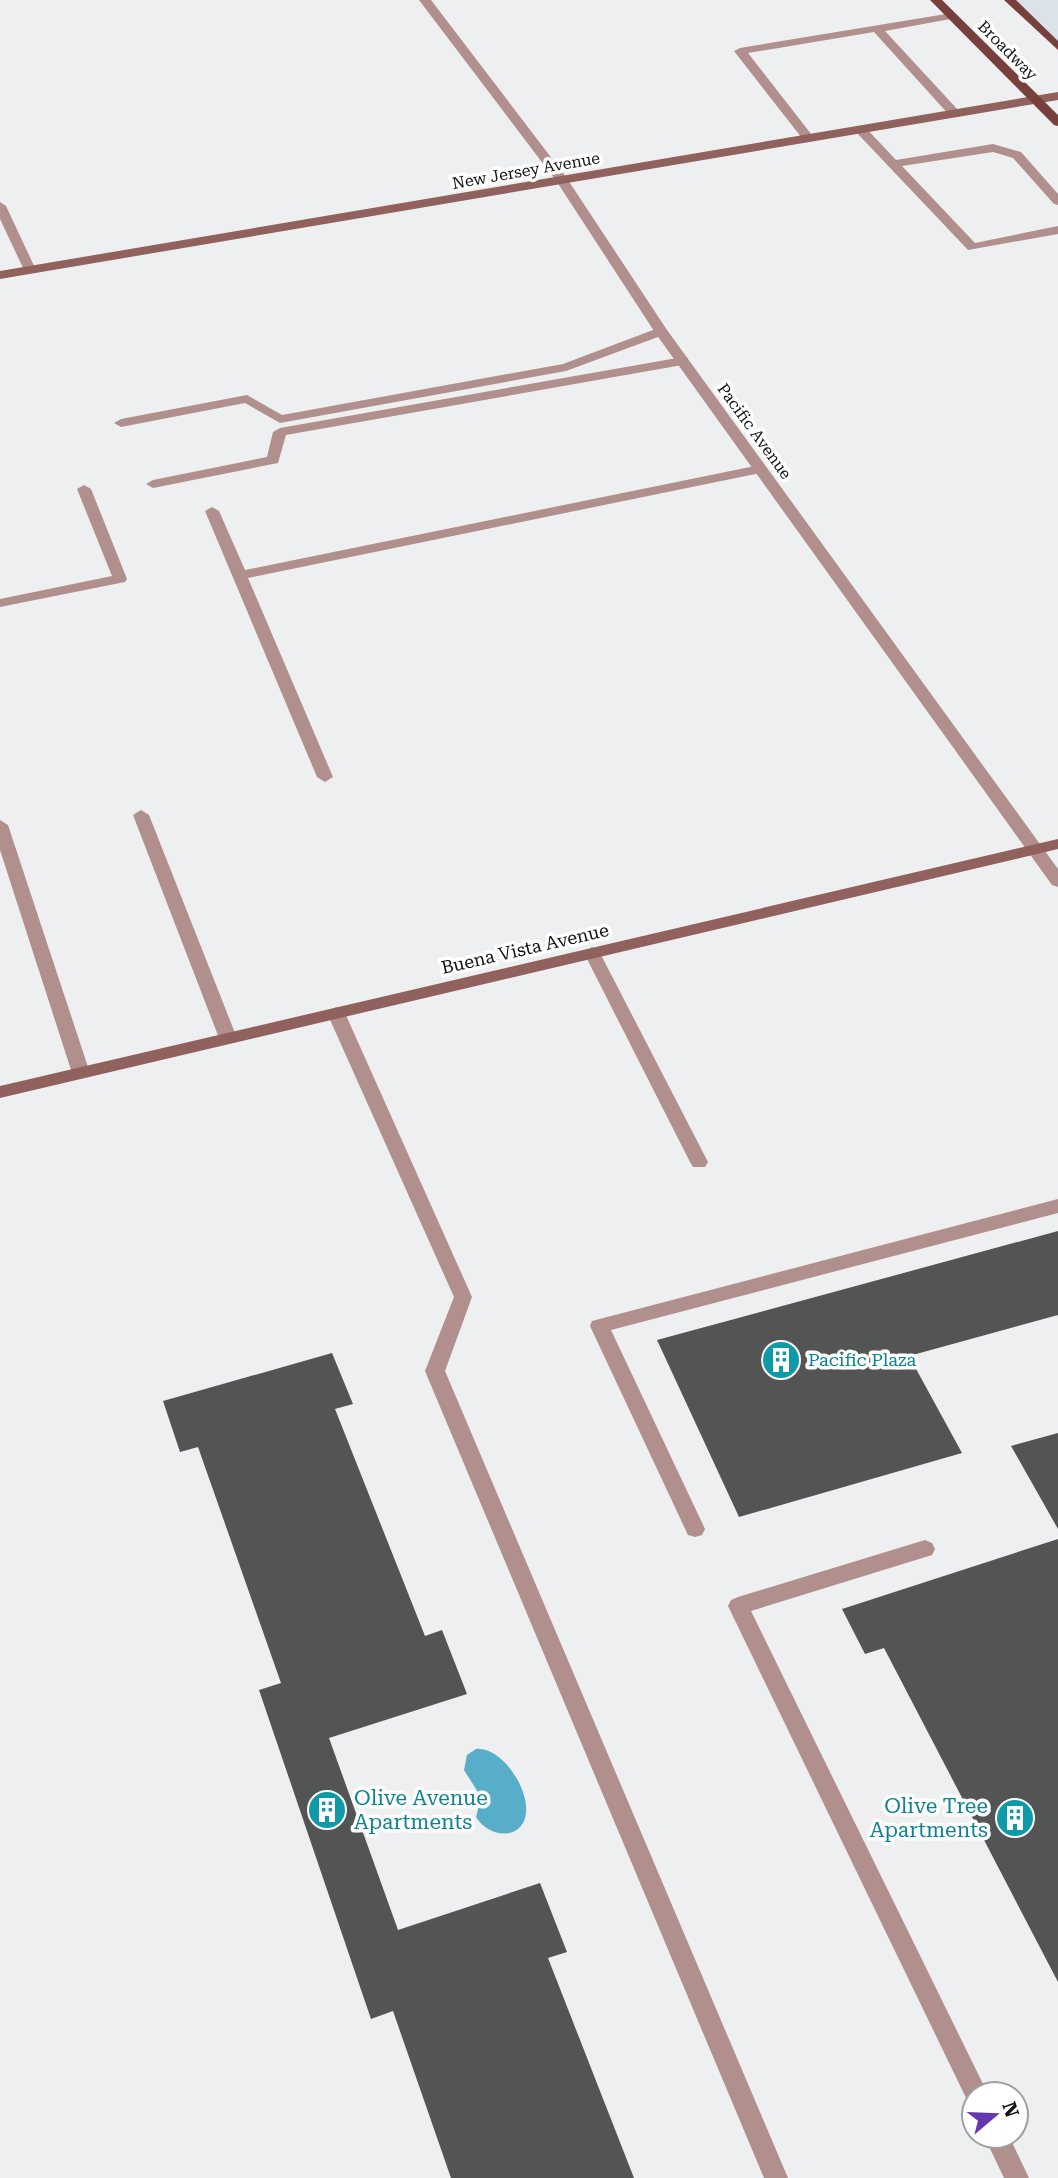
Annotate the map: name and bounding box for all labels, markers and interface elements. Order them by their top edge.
street label: Broadway [974,17,1042,84]
street label: New Jersey Avenue [451,148,602,193]
street label: Pacific Avenue [714,380,796,483]
street label: Buena Vista Avenue [439,919,611,978]
building icon: Pacific Plaza [760,1339,802,1381]
place label: Pacific Plaza [808,1349,916,1370]
place label: Olive Avenue Apartments [354,1786,488,1834]
building icon: Olive Avenue Apartments [306,1789,348,1831]
place label: Olive Tree Apartments [870,1794,988,1842]
building icon: Olive Tree Apartments [994,1797,1036,1839]
north arrow [960,2080,1030,2150]
text: N [997,2099,1024,2121]

